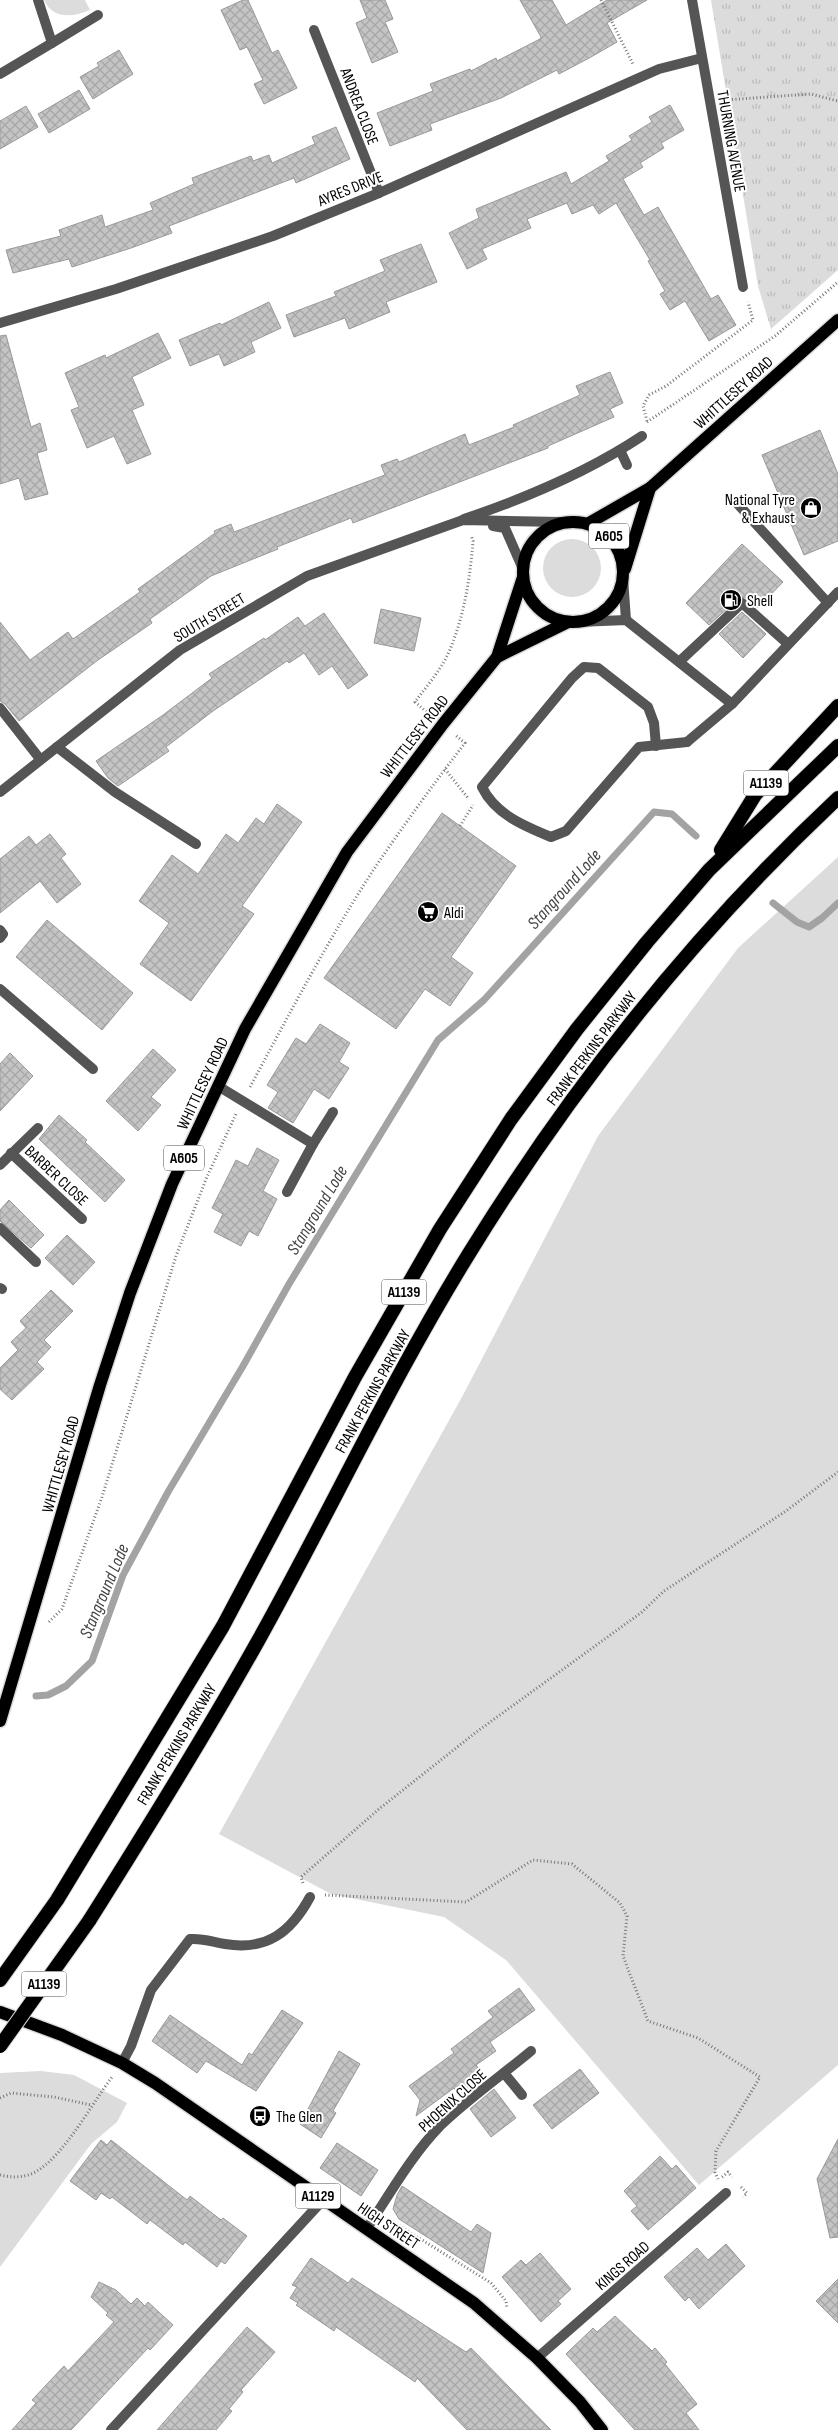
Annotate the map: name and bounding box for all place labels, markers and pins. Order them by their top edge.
place label: National Tyre & Exhaust [725,491,795,528]
shop icon: National Tyre & Exhaust [799,496,823,520]
fuel station icon: Shell [719,588,743,612]
place label: Shell [747,592,773,611]
supermarket icon: Aldi [416,900,440,924]
place label: Aldi [443,904,464,923]
bus stop icon: The Glen [248,2104,272,2128]
place label: The Glen [276,2108,322,2127]

